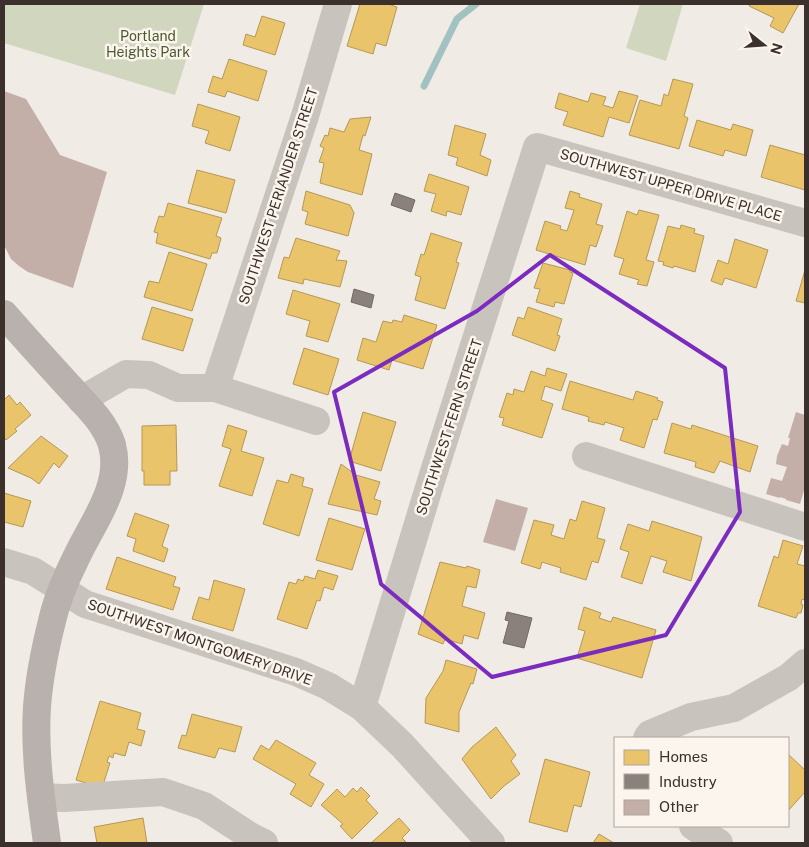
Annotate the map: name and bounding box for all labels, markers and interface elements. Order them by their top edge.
north arrow [739,20,789,70]
park label: Portland Heights Park [106,28,190,60]
text: N [767,41,786,56]
street label: SOUTHWEST PERIANDER STREET [235,86,321,306]
street label: SOUTHWEST UPPER DRIVE PLACE [558,146,784,224]
street label: SOUTHWEST FERN STREET [413,337,485,517]
street label: SOUTHWEST MONTGOMERY DRIVE [86,596,314,688]
legend [614,737,789,827]
text: Homes [659,748,708,765]
text: Industry [659,773,717,790]
text: Other [659,798,699,815]

